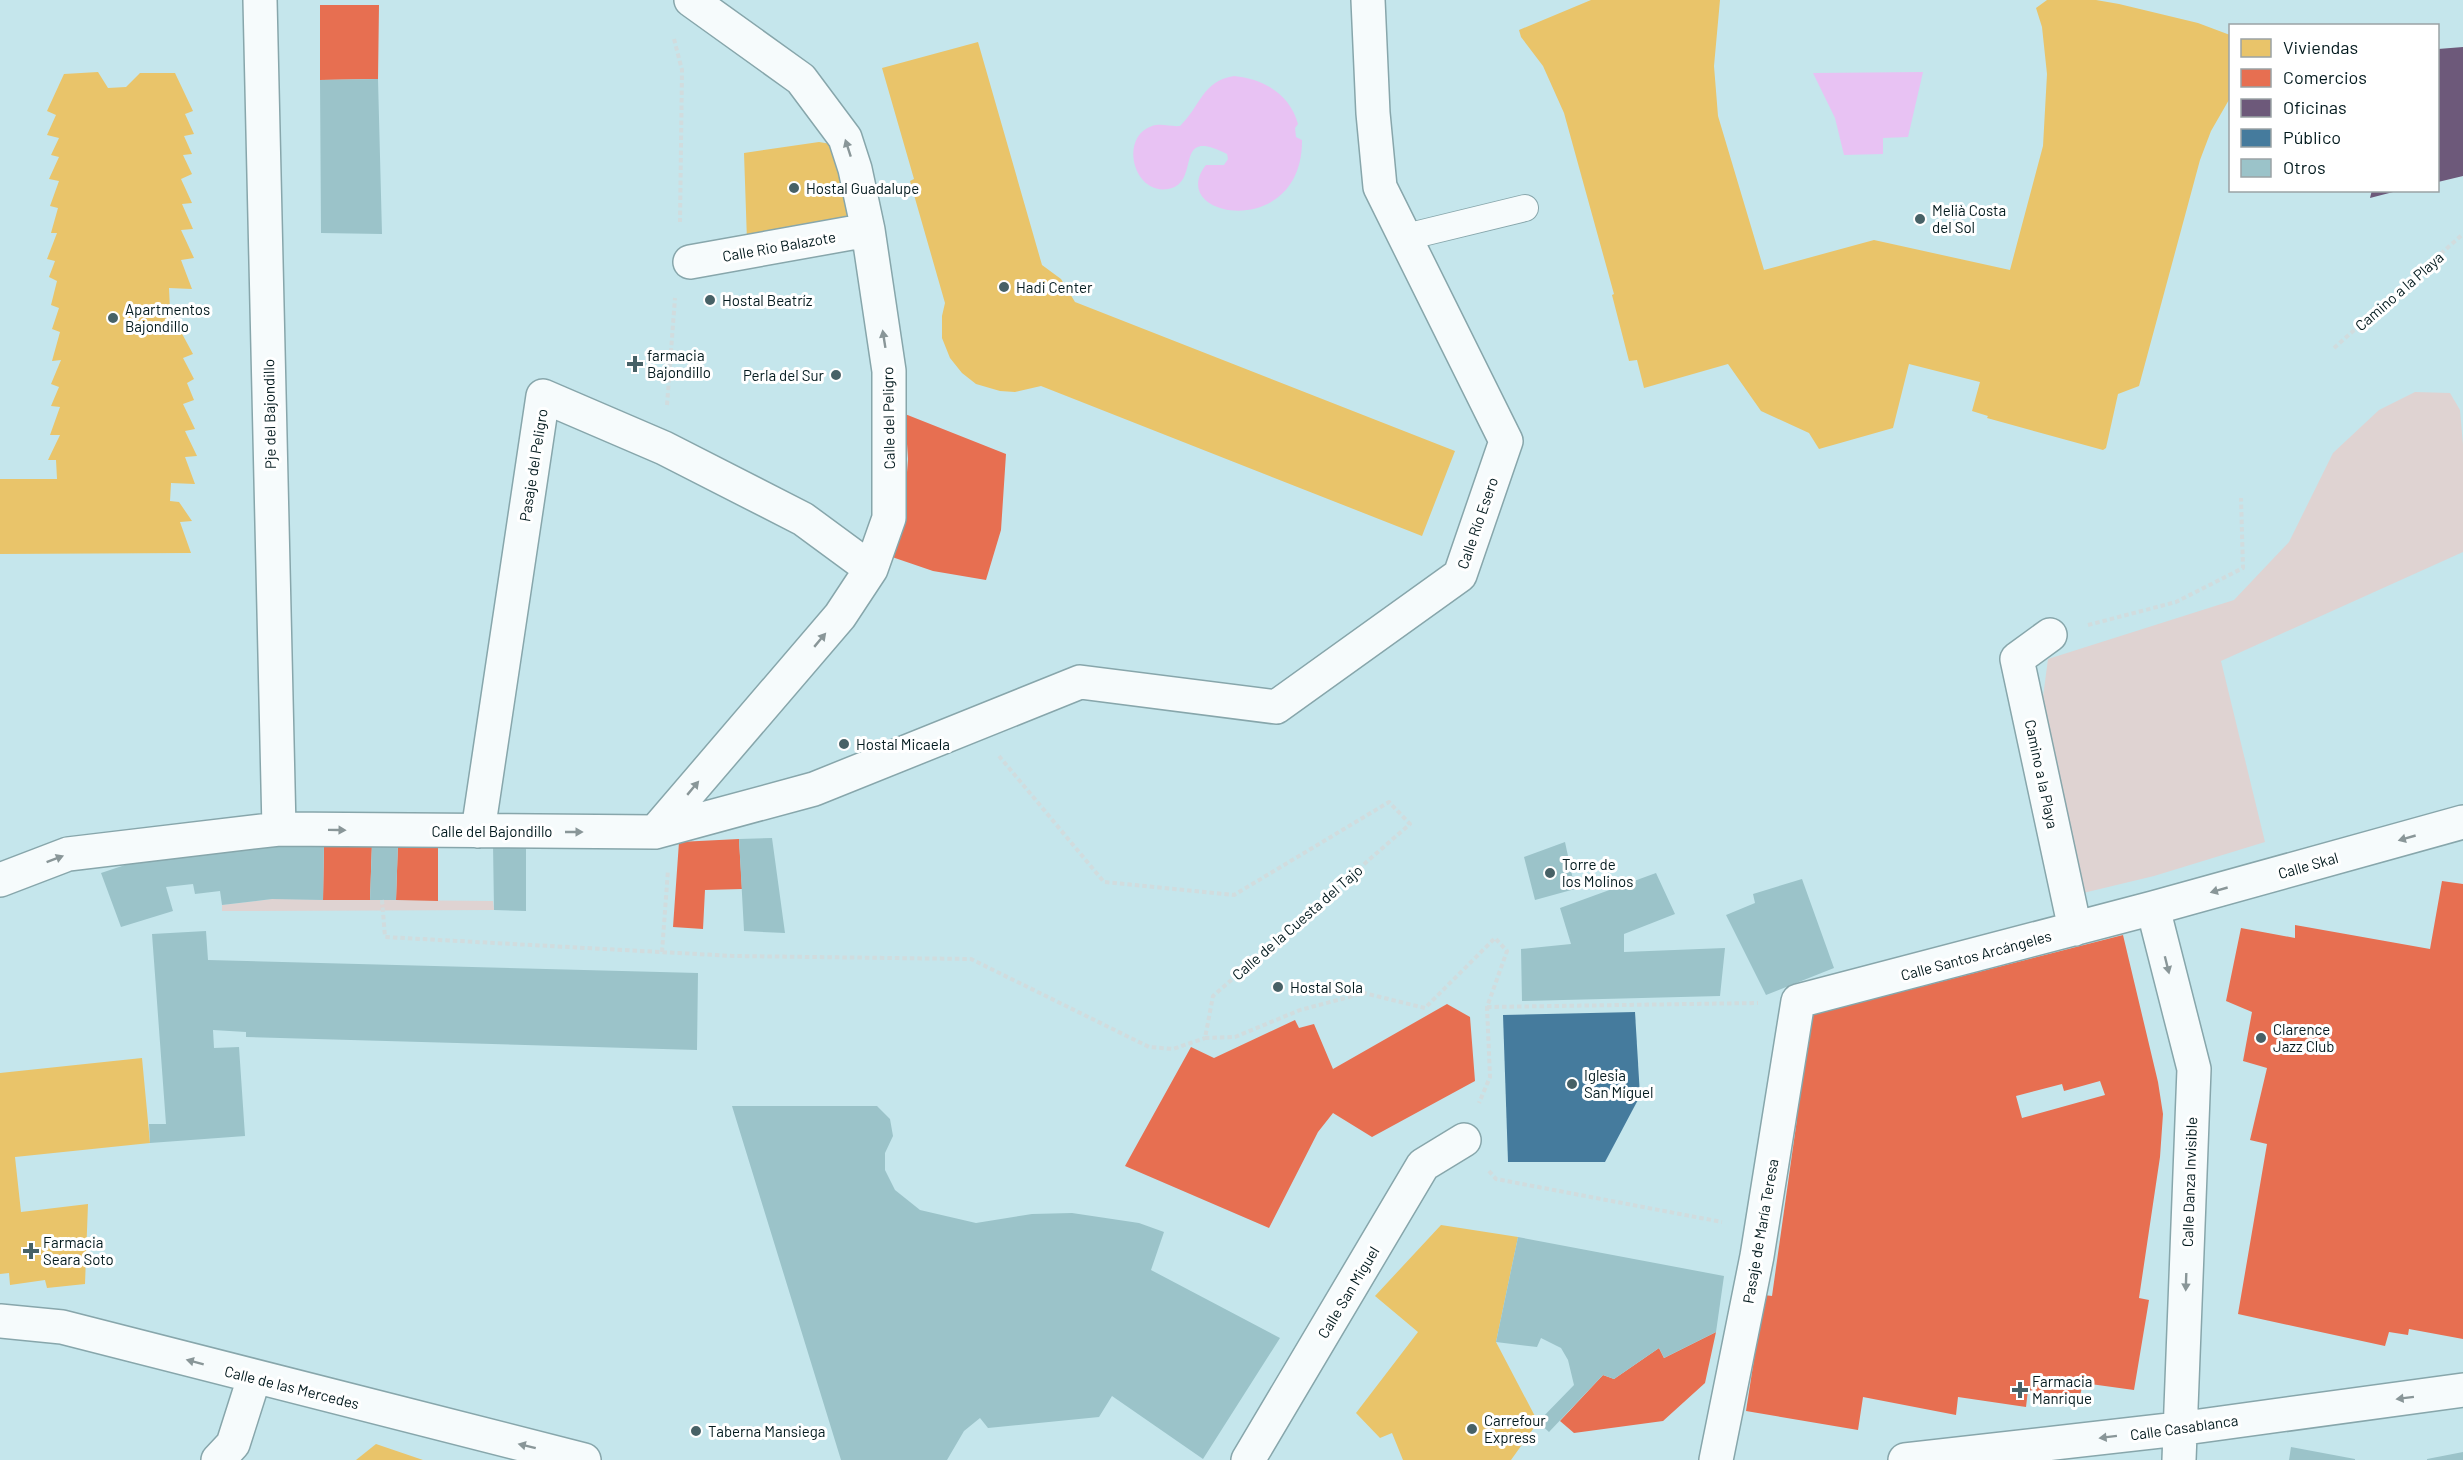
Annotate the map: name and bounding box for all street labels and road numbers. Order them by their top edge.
street label: Calle Rio Balazote [721,227,837,265]
street label: Camino a la Playa [2351,248,2447,334]
street label: Pje del Bajondillo [259,359,279,469]
street label: Calle del Peligro [878,367,898,469]
street label: Pasaje del Peligro [515,407,551,523]
street label: Calle Río Esero [1453,475,1501,571]
street label: Camino a la Playa [2022,718,2062,830]
street label: Calle del Bajondillo [431,822,553,840]
street label: Calle Skal [2276,848,2340,882]
street label: Calle de la Cuesta del Tajo [1228,861,1366,983]
street label: Calle Santos Arcángeles [1899,926,2053,984]
street label: Calle Danza Invisible [2178,1117,2200,1247]
street label: Pasaje de María Teresa [1738,1157,1782,1305]
street label: Calle San Miguel [1313,1243,1383,1341]
street label: Calle de las Mercedes [223,1362,361,1412]
street label: Calle Casablanca [2129,1411,2239,1443]

